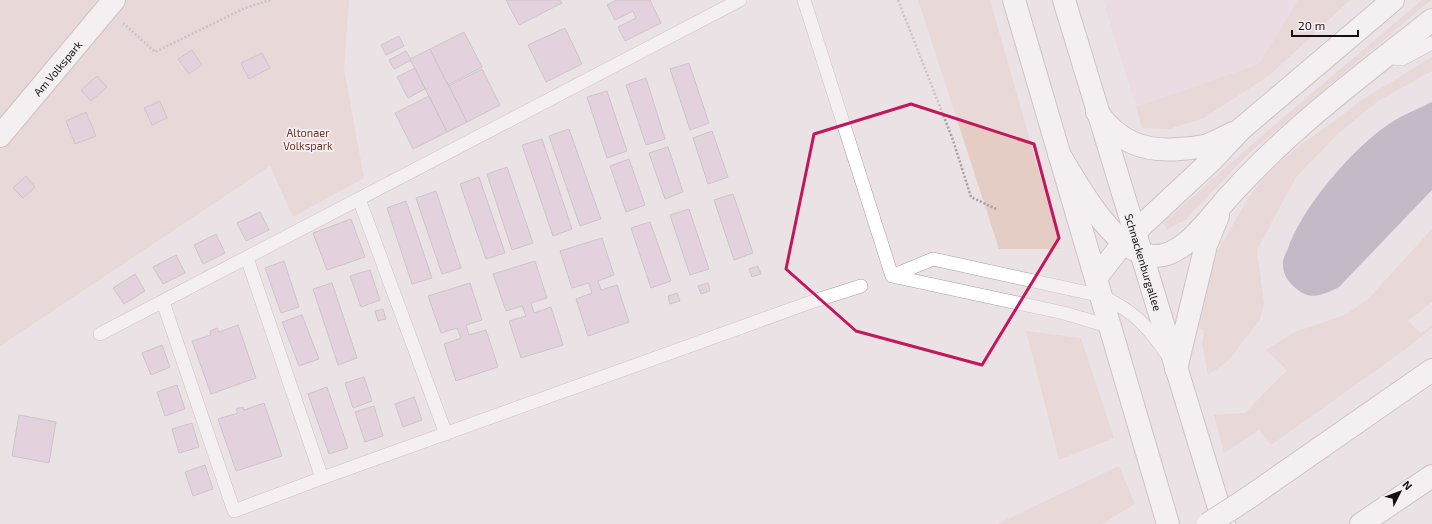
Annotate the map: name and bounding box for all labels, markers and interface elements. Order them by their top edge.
scale bar [1292,12,1358,38]
text: 20 m [1298,18,1325,32]
street label: Am Volkspark [30,37,84,98]
park label: Altonaer Volkspark [283,126,333,152]
street label: Schnackenburgallee [1123,212,1165,312]
north arrow [1380,472,1420,512]
text: N [1400,478,1415,492]

